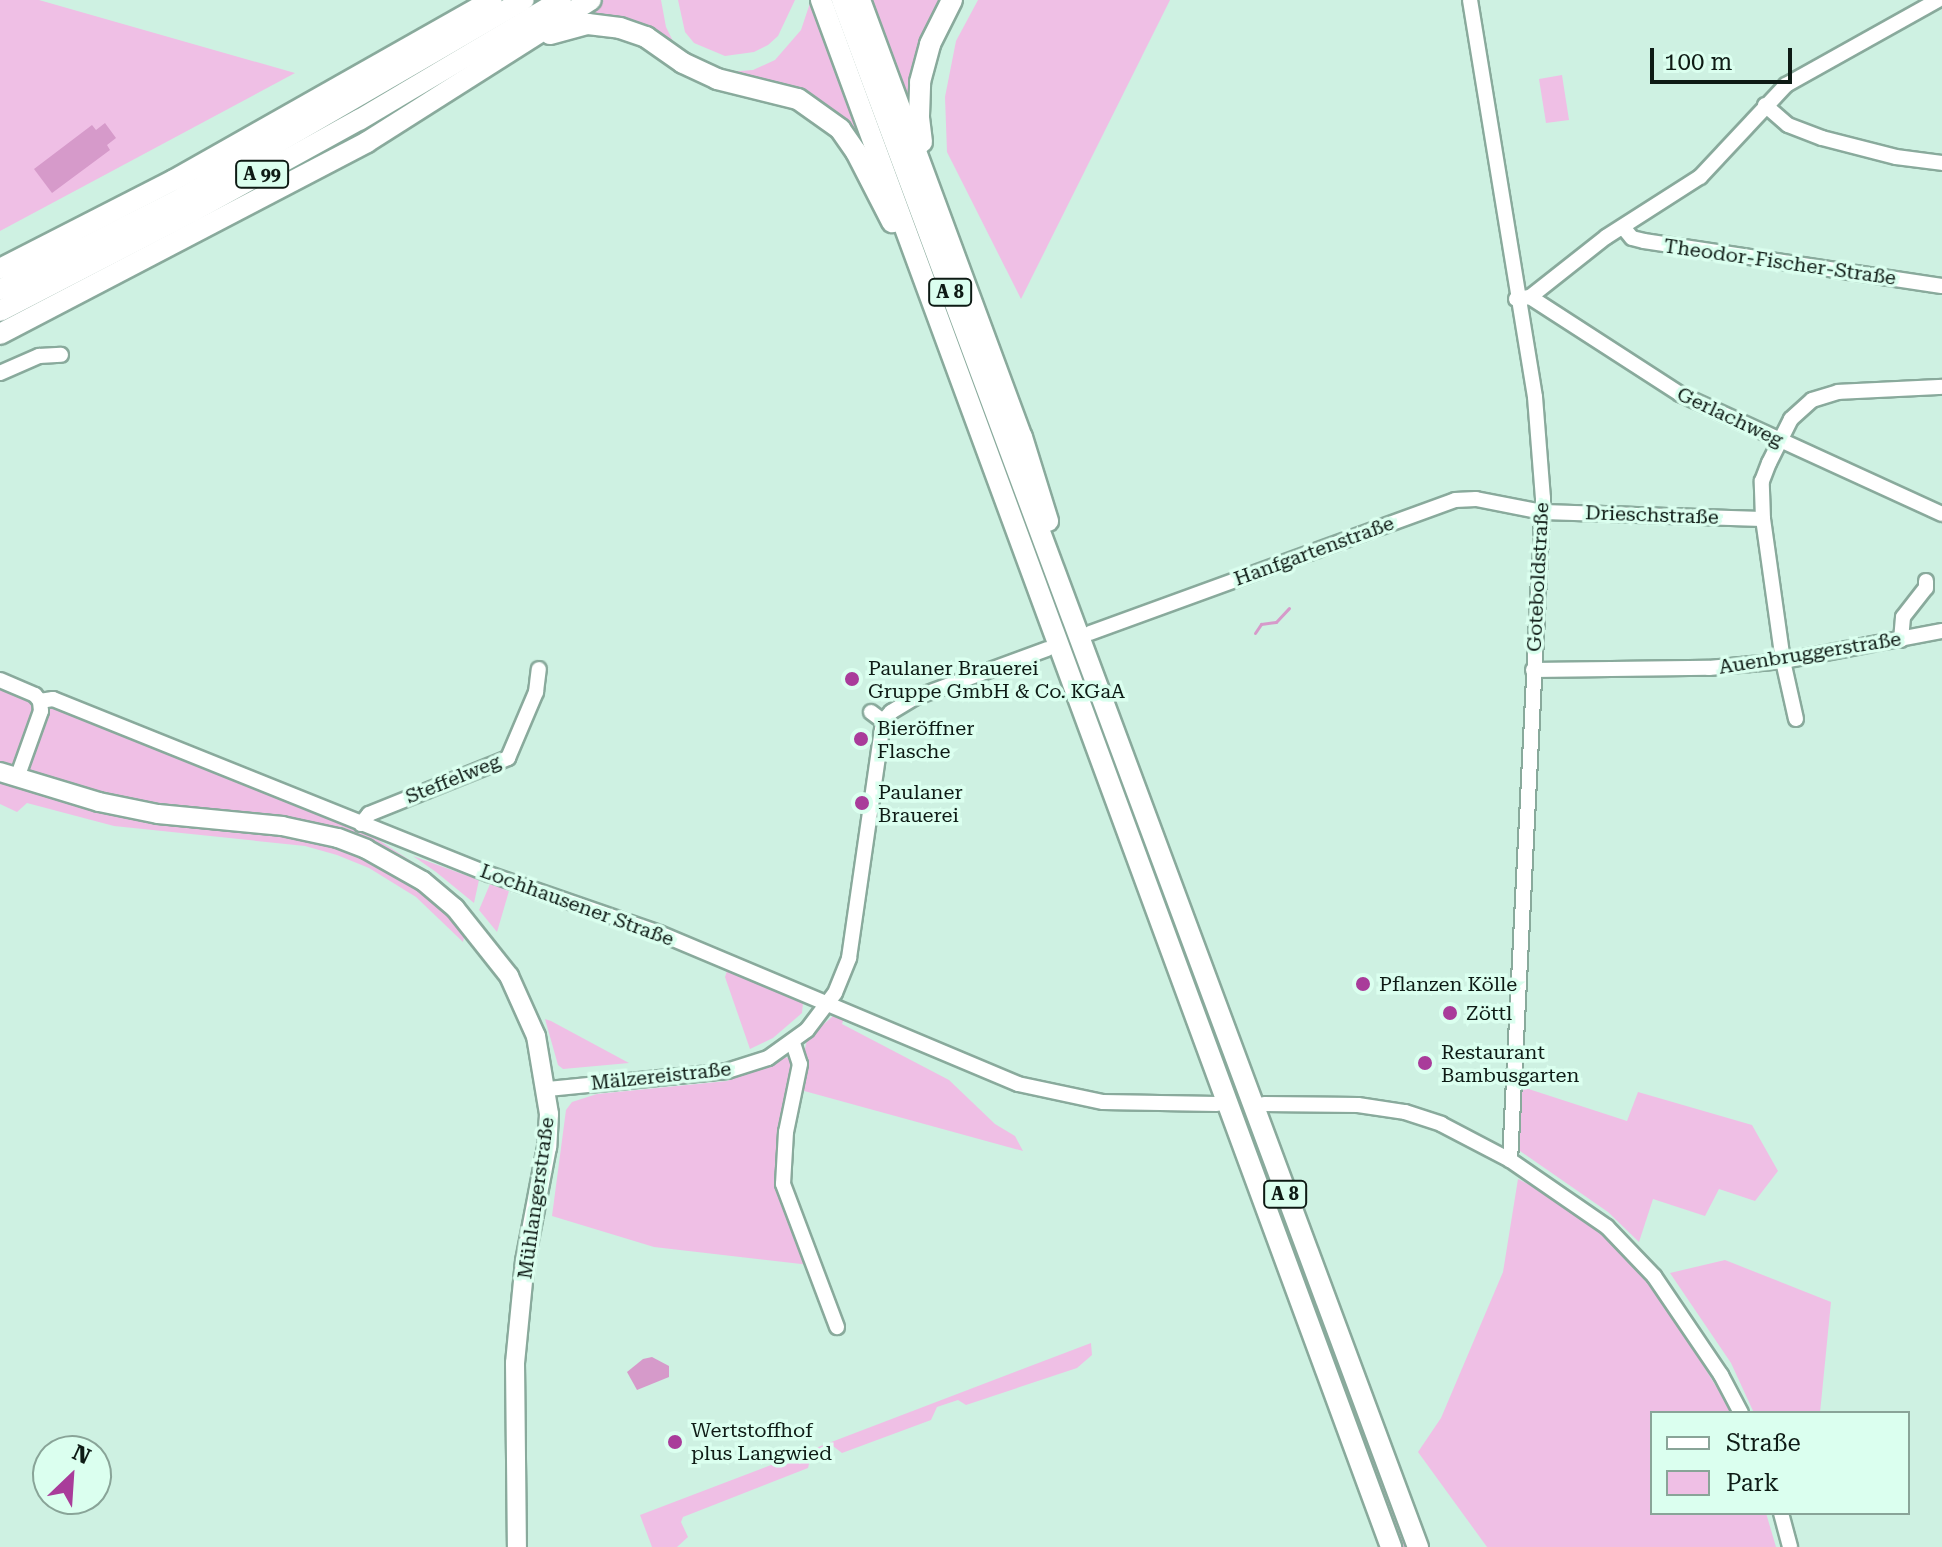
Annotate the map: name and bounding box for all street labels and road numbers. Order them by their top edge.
road number: A 99 [234,160,290,188]
street label: Theodor-Fischer-Straße [1662,234,1898,290]
road number: A 8 [928,278,972,306]
street label: Gerlachweg [1673,382,1787,452]
street label: Drieschstraße [1585,501,1719,529]
street label: Goteboldstraße [1522,502,1554,652]
street label: Hanfgartenstraße [1231,511,1397,591]
street label: Auenbruggerstraße [1717,627,1903,679]
street label: Steffelweg [402,749,504,809]
street label: Lochhausener Straße [477,859,677,951]
street label: Mälzereistraße [590,1057,732,1095]
street label: Mühlangerstraße [513,1115,559,1281]
road number: A 8 [1263,1180,1307,1208]

